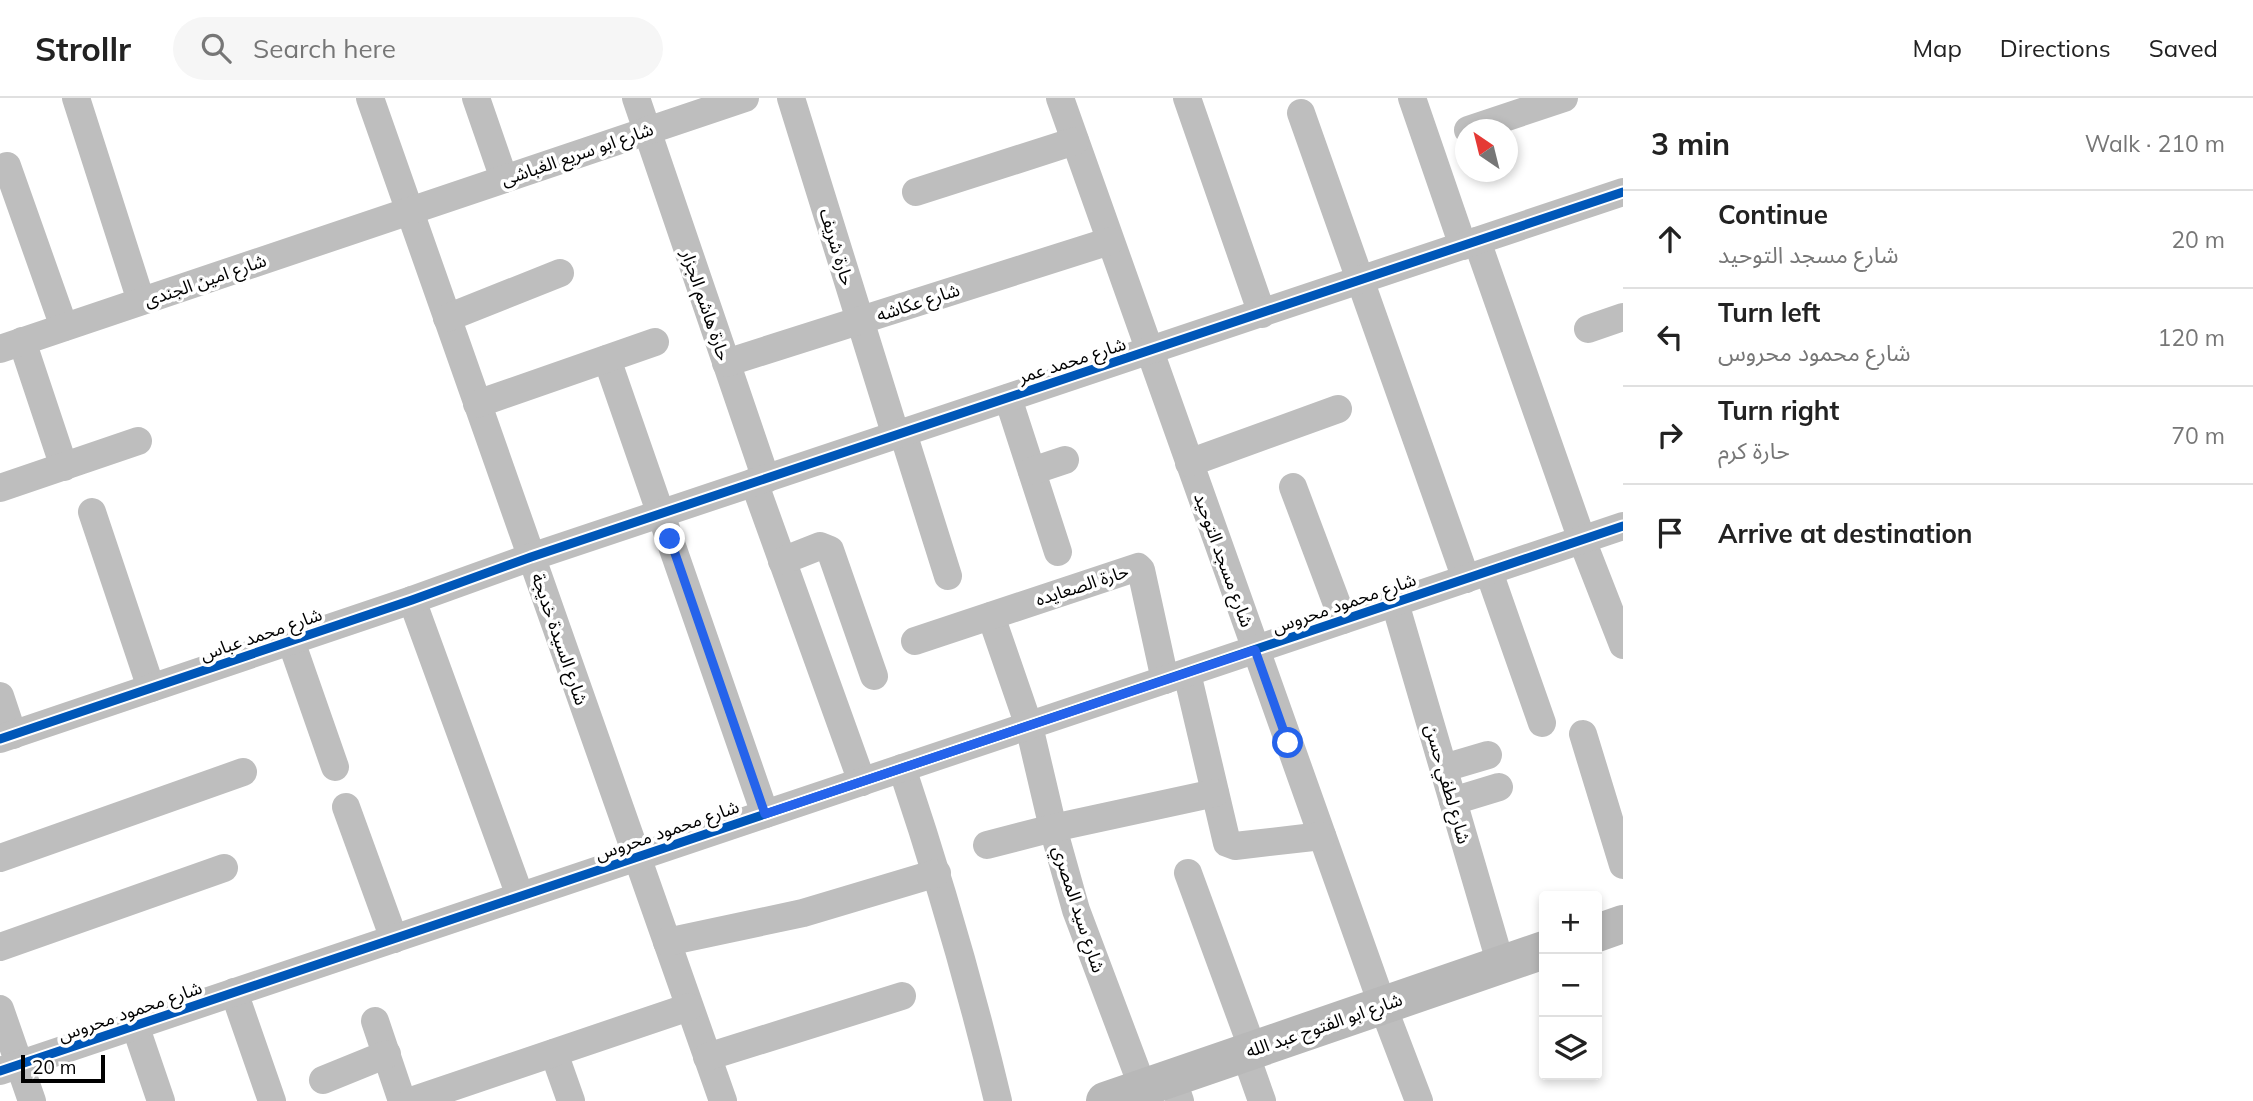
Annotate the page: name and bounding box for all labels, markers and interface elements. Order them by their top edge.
search box [173,17,663,80]
text: Strollr [35,28,131,69]
icon: search [197,29,235,67]
text: Search here [253,32,396,65]
text: Map [1912,33,1962,63]
text: Directions [2000,33,2111,63]
text: Saved [2149,33,2218,63]
street label: شارع ابو سريع الغباشى [498,117,657,194]
north arrow [1455,119,1518,182]
text: 3 min [1651,125,1730,163]
text: Walk · 210 m [2085,129,2225,158]
text: Continue [1718,198,1828,231]
street label: حارة شريف [814,206,860,288]
icon: ahead [1651,220,1689,258]
text: 20 m [2171,225,2225,254]
text: شارع مسجد التوحيد [1718,240,1899,269]
street label: حارة هاشم الجزار [674,245,736,364]
street label: شارع امين الجندى [141,248,270,315]
street label: شارع عكاشه [874,278,963,329]
text: Turn left [1718,296,1820,329]
icon: left [1651,318,1689,356]
text: 120 m [2157,323,2225,352]
street label: شارع محمد عمر [1014,332,1130,391]
text: شارع محمود محروس [1718,338,1911,367]
text: Turn right [1718,394,1839,427]
icon: right [1651,416,1689,454]
text: 70 m [2171,421,2225,450]
text: حارة كرم [1718,436,1790,465]
street label: شارع مسجد التوحيد [1186,490,1259,631]
icon: arrive [1651,514,1689,552]
text: Arrive at destination [1718,517,1973,550]
route end [654,523,685,554]
street label: حارة الصعايده [1032,559,1132,611]
street label: شارع محمود محروس [1269,568,1420,641]
street label: شارع السيدة خديجة [524,570,593,709]
street label: شارع محمد عباس [197,602,326,668]
street label: شارع لطفي حسن [1417,722,1476,847]
route start [1272,727,1303,758]
street label: شارع محمود محروس [592,795,743,868]
street label: شارع سيد المصري [1045,843,1110,976]
map controls [1539,891,1602,1080]
button: + [1539,891,1602,954]
button: − [1539,954,1602,1017]
street label: شارع محمود محروس [55,976,206,1049]
street label: شارع ابو الفتوح عبد الله [1243,987,1406,1065]
button: layers [1539,1017,1602,1080]
scale bar [21,1052,105,1084]
text: 20 m [32,1055,76,1079]

